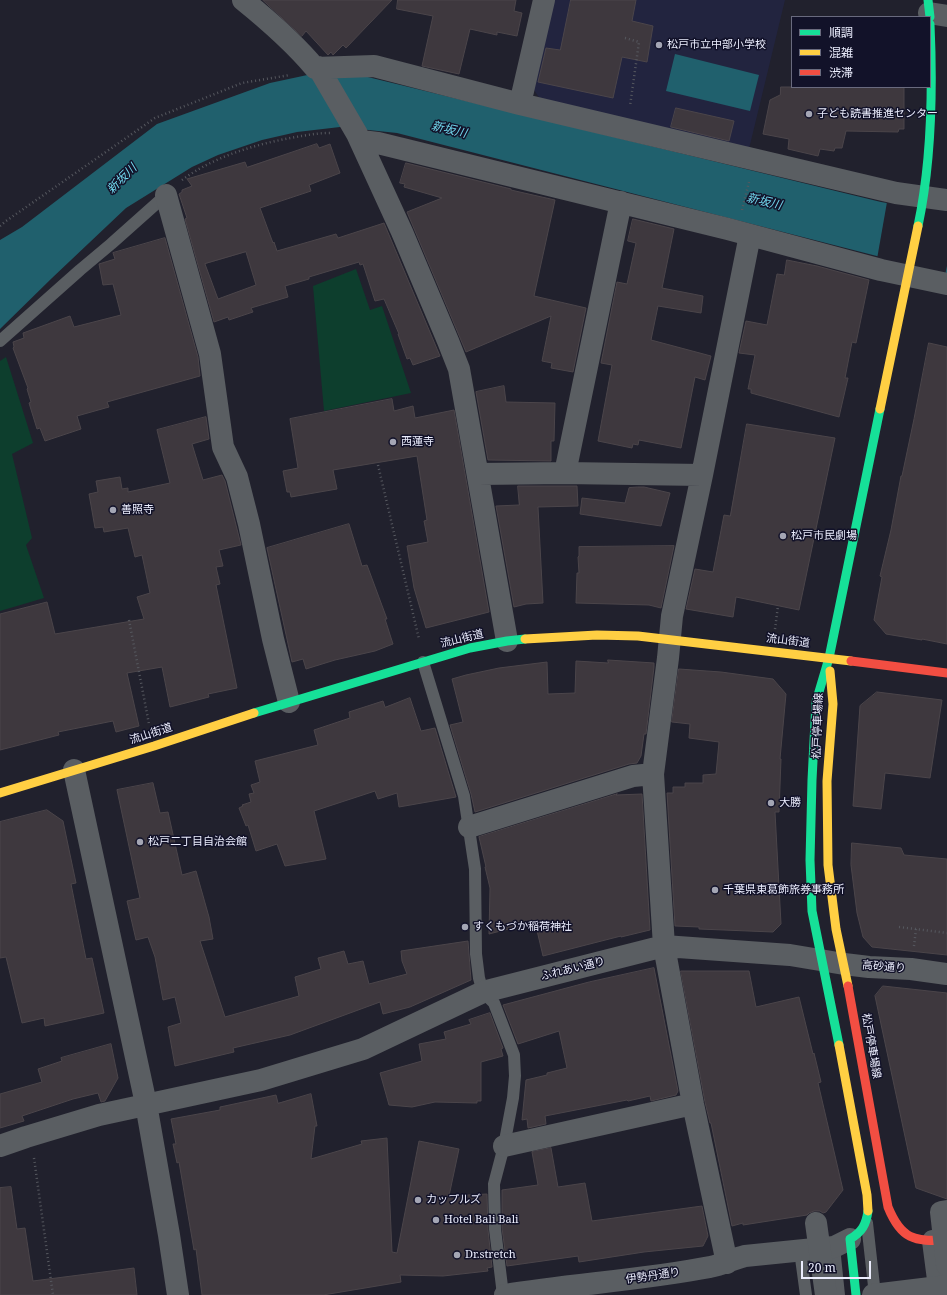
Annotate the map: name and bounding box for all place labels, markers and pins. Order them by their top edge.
place label: 松戸市立中部小学校 [667,38,766,52]
marker: 松戸市立中部小学校 [654,40,664,50]
place label: 子ども読書推進センター [817,107,938,121]
marker: 子ども読書推進センター [804,109,814,119]
place label: 西蓮寺 [401,435,434,449]
marker: 西蓮寺 [388,437,398,447]
place label: 善照寺 [121,503,154,517]
marker: 善照寺 [108,505,118,515]
place label: 松戸市民劇場 [791,529,857,543]
marker: 松戸市民劇場 [778,531,788,541]
place label: 大勝 [779,796,801,810]
marker: 大勝 [766,798,776,808]
place label: 松戸二丁目自治会館 [148,835,247,849]
marker: 松戸二丁目自治会館 [135,837,145,847]
place label: 千葉県東葛飾旅券事務所 [723,883,844,897]
marker: 千葉県東葛飾旅券事務所 [710,885,720,895]
place label: すくもづか稲荷神社 [473,920,572,934]
marker: すくもづか稲荷神社 [460,922,470,932]
place label: カップルズ [426,1193,481,1207]
marker: カップルズ [413,1195,423,1205]
place label: Hotel Bali Bali [444,1213,519,1227]
marker: Hotel Bali Bali [431,1215,441,1225]
place label: Dr.stretch [465,1248,516,1262]
marker: Dr.stretch [452,1250,462,1260]

